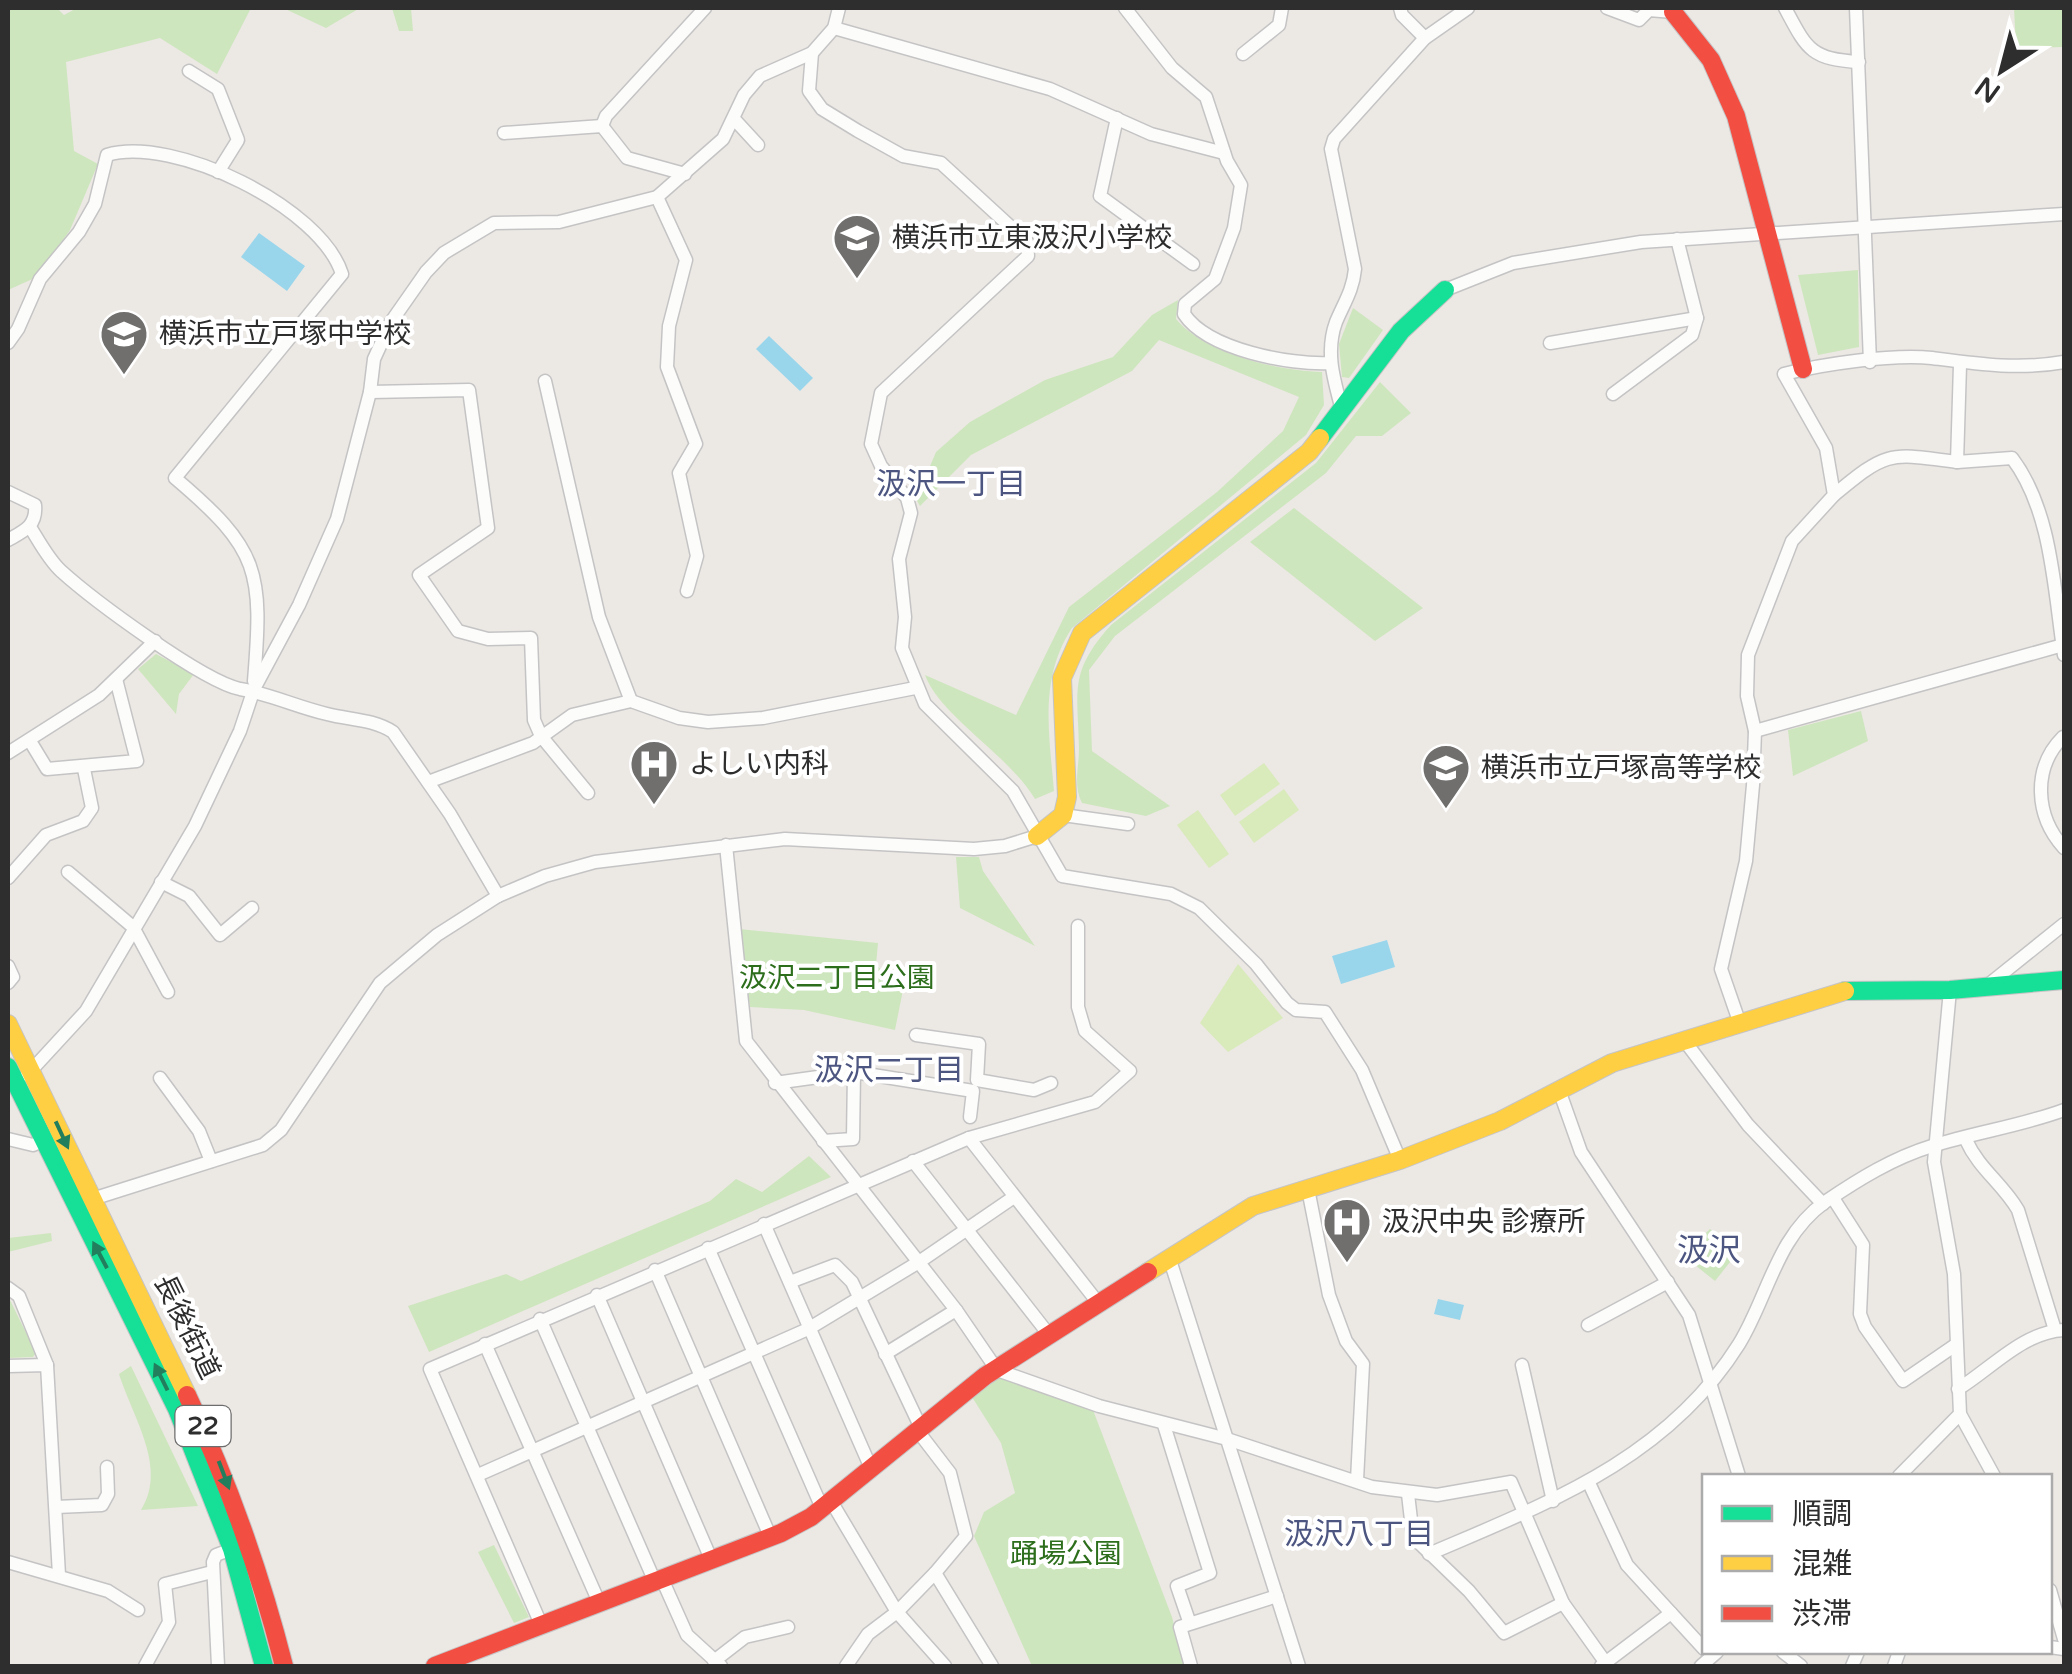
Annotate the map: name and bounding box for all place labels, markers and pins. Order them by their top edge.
school or university icon: 横浜市立東汲沢小学校 [831,212,883,280]
place label: 横浜市立東汲沢小学校 [892,221,1172,255]
school or university icon: 横浜市立戸塚中学校 [98,308,150,376]
place label: 横浜市立戸塚中学校 [159,317,411,351]
hospital icon: よしい内科 [628,738,680,806]
school or university icon: 横浜市立戸塚高等学校 [1420,742,1472,810]
place label: よしい内科 [689,747,829,781]
place label: 横浜市立戸塚高等学校 [1481,751,1761,785]
hospital icon: 汲沢中央 診療所 [1321,1196,1373,1264]
place label: 汲沢中央 診療所 [1382,1205,1585,1239]

